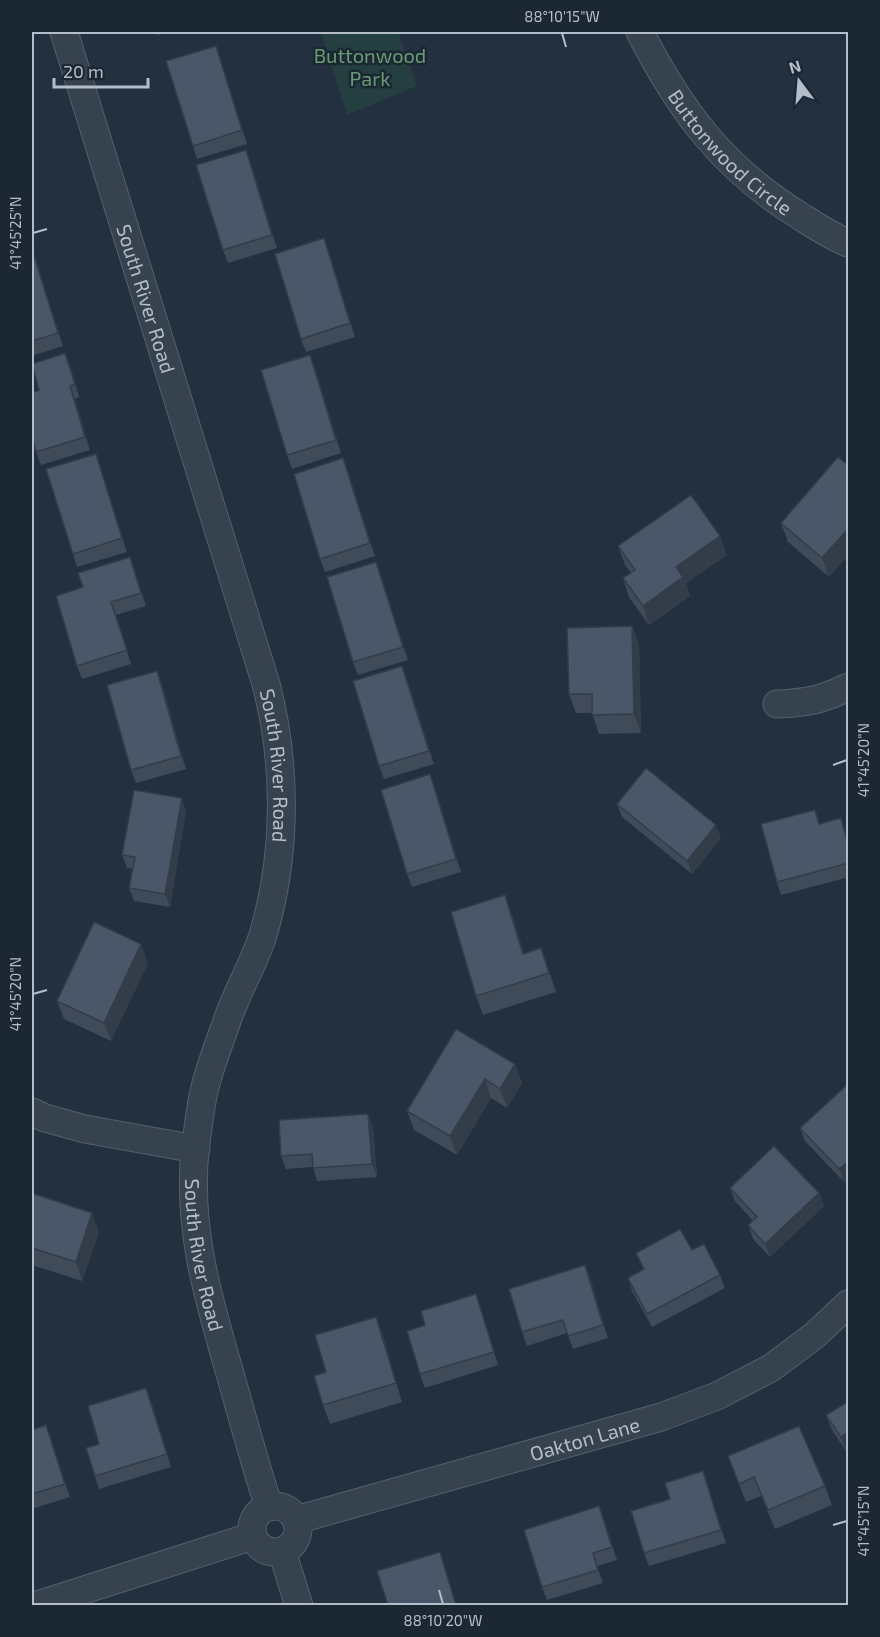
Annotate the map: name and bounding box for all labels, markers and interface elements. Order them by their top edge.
text: 88°10'15"W [524,7,600,25]
park label: Buttonwood Park [314,43,426,90]
scale bar [54,51,148,89]
north arrow [769,51,829,111]
text: N [787,55,803,77]
text: 20 m [63,60,104,82]
street label: Buttonwood Circle [664,85,797,220]
text: 41°45'25"N [6,196,24,270]
street label: South River Road [112,221,181,376]
street label: South River Road [256,686,293,843]
text: 41°45'20"N [854,723,872,797]
text: 41°45'20"N [6,957,24,1031]
street label: South River Road [181,1178,229,1334]
street label: Oakton Lane [527,1412,642,1465]
text: 41°45'15"N [854,1486,872,1556]
text: 88°10'20"W [404,1611,482,1629]

